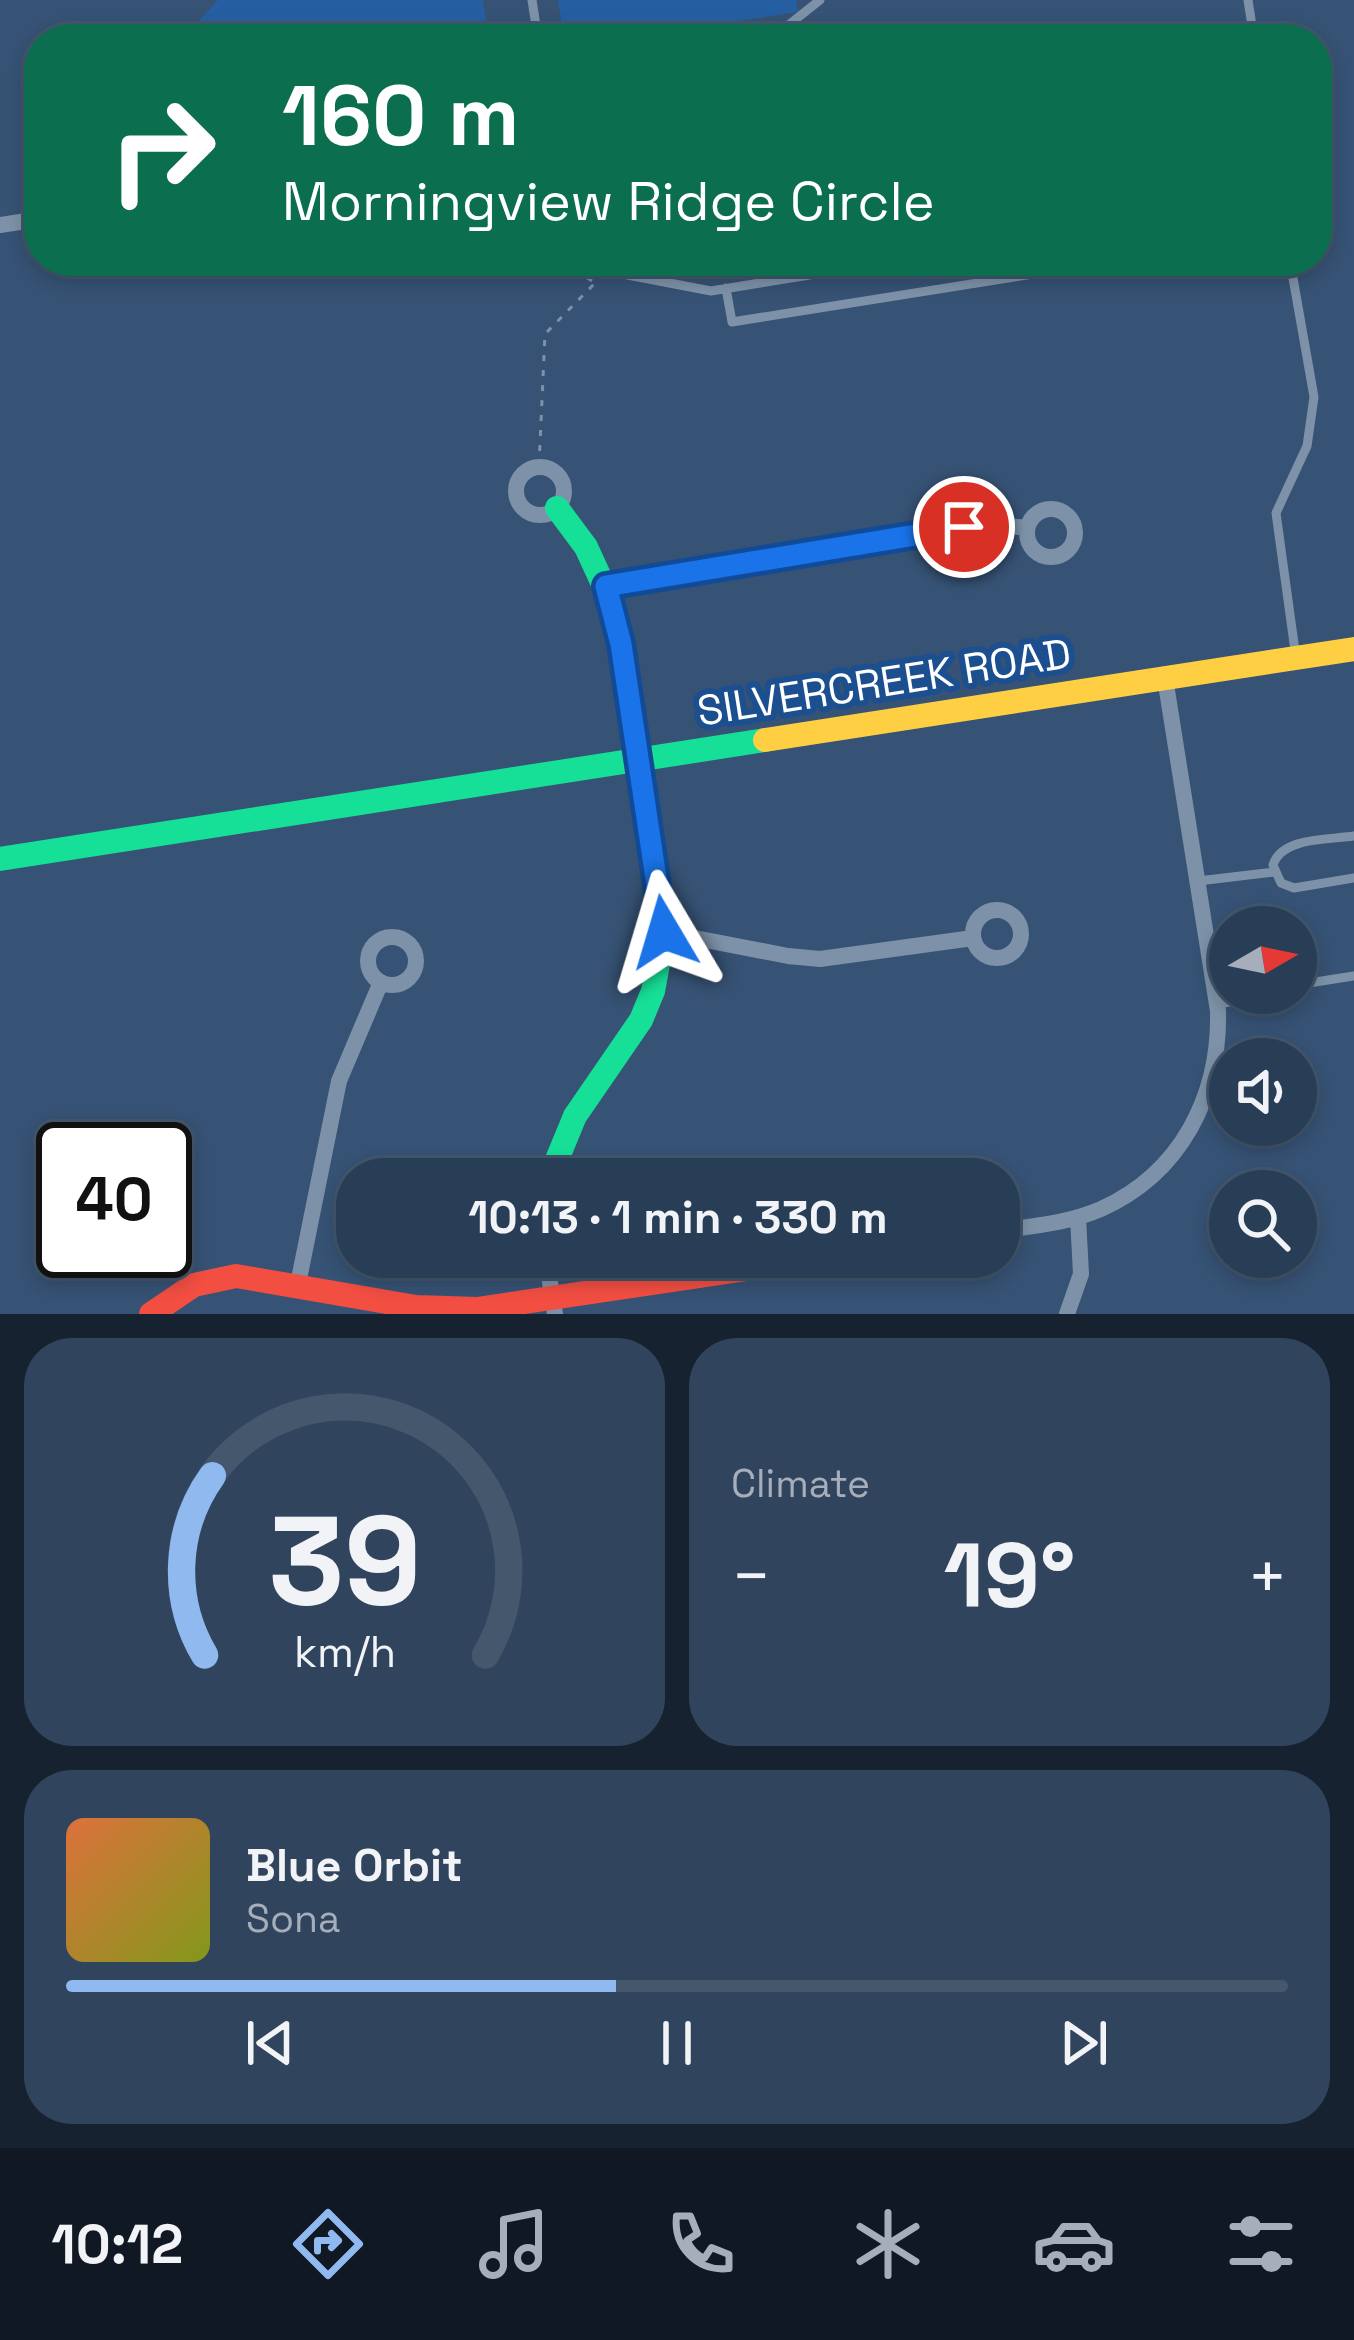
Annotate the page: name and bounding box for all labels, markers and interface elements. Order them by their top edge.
text: 160 m [282,62,519,170]
icon: right [84,72,240,228]
text: Morningview Ridge Circle [282,167,935,236]
pin [913,476,1015,578]
icon: arrive [931,494,997,560]
street label: SILVERCREEK ROAD [693,626,1075,738]
position arrow [601,869,727,995]
north arrow [1209,906,1317,1014]
map controls [1209,906,1317,1278]
button: sound [1209,1038,1317,1146]
speed limit sign: 40 [36,1122,192,1278]
button: search [1209,1170,1317,1278]
text: 10:13 · 1 min · 330 m [468,1189,888,1246]
text: Climate [731,1459,870,1508]
text: 39 [268,1481,421,1640]
text: 19° [944,1518,1075,1633]
text: − [731,1534,772,1618]
text: + [1247,1534,1288,1618]
text: km/h [293,1625,396,1680]
text: Blue Orbit [246,1837,462,1894]
text: Sona [246,1894,340,1943]
icon: previous [237,2010,303,2076]
icon: pause [644,2010,710,2076]
icon: next [1051,2010,1117,2076]
icon: directions [286,2202,370,2286]
icon: music [472,2202,556,2286]
icon: phone [659,2202,743,2286]
icon: climate [846,2202,930,2286]
icon: car [1032,2202,1116,2286]
icon: filters [1219,2202,1303,2286]
text: 10:12 [51,2210,183,2279]

